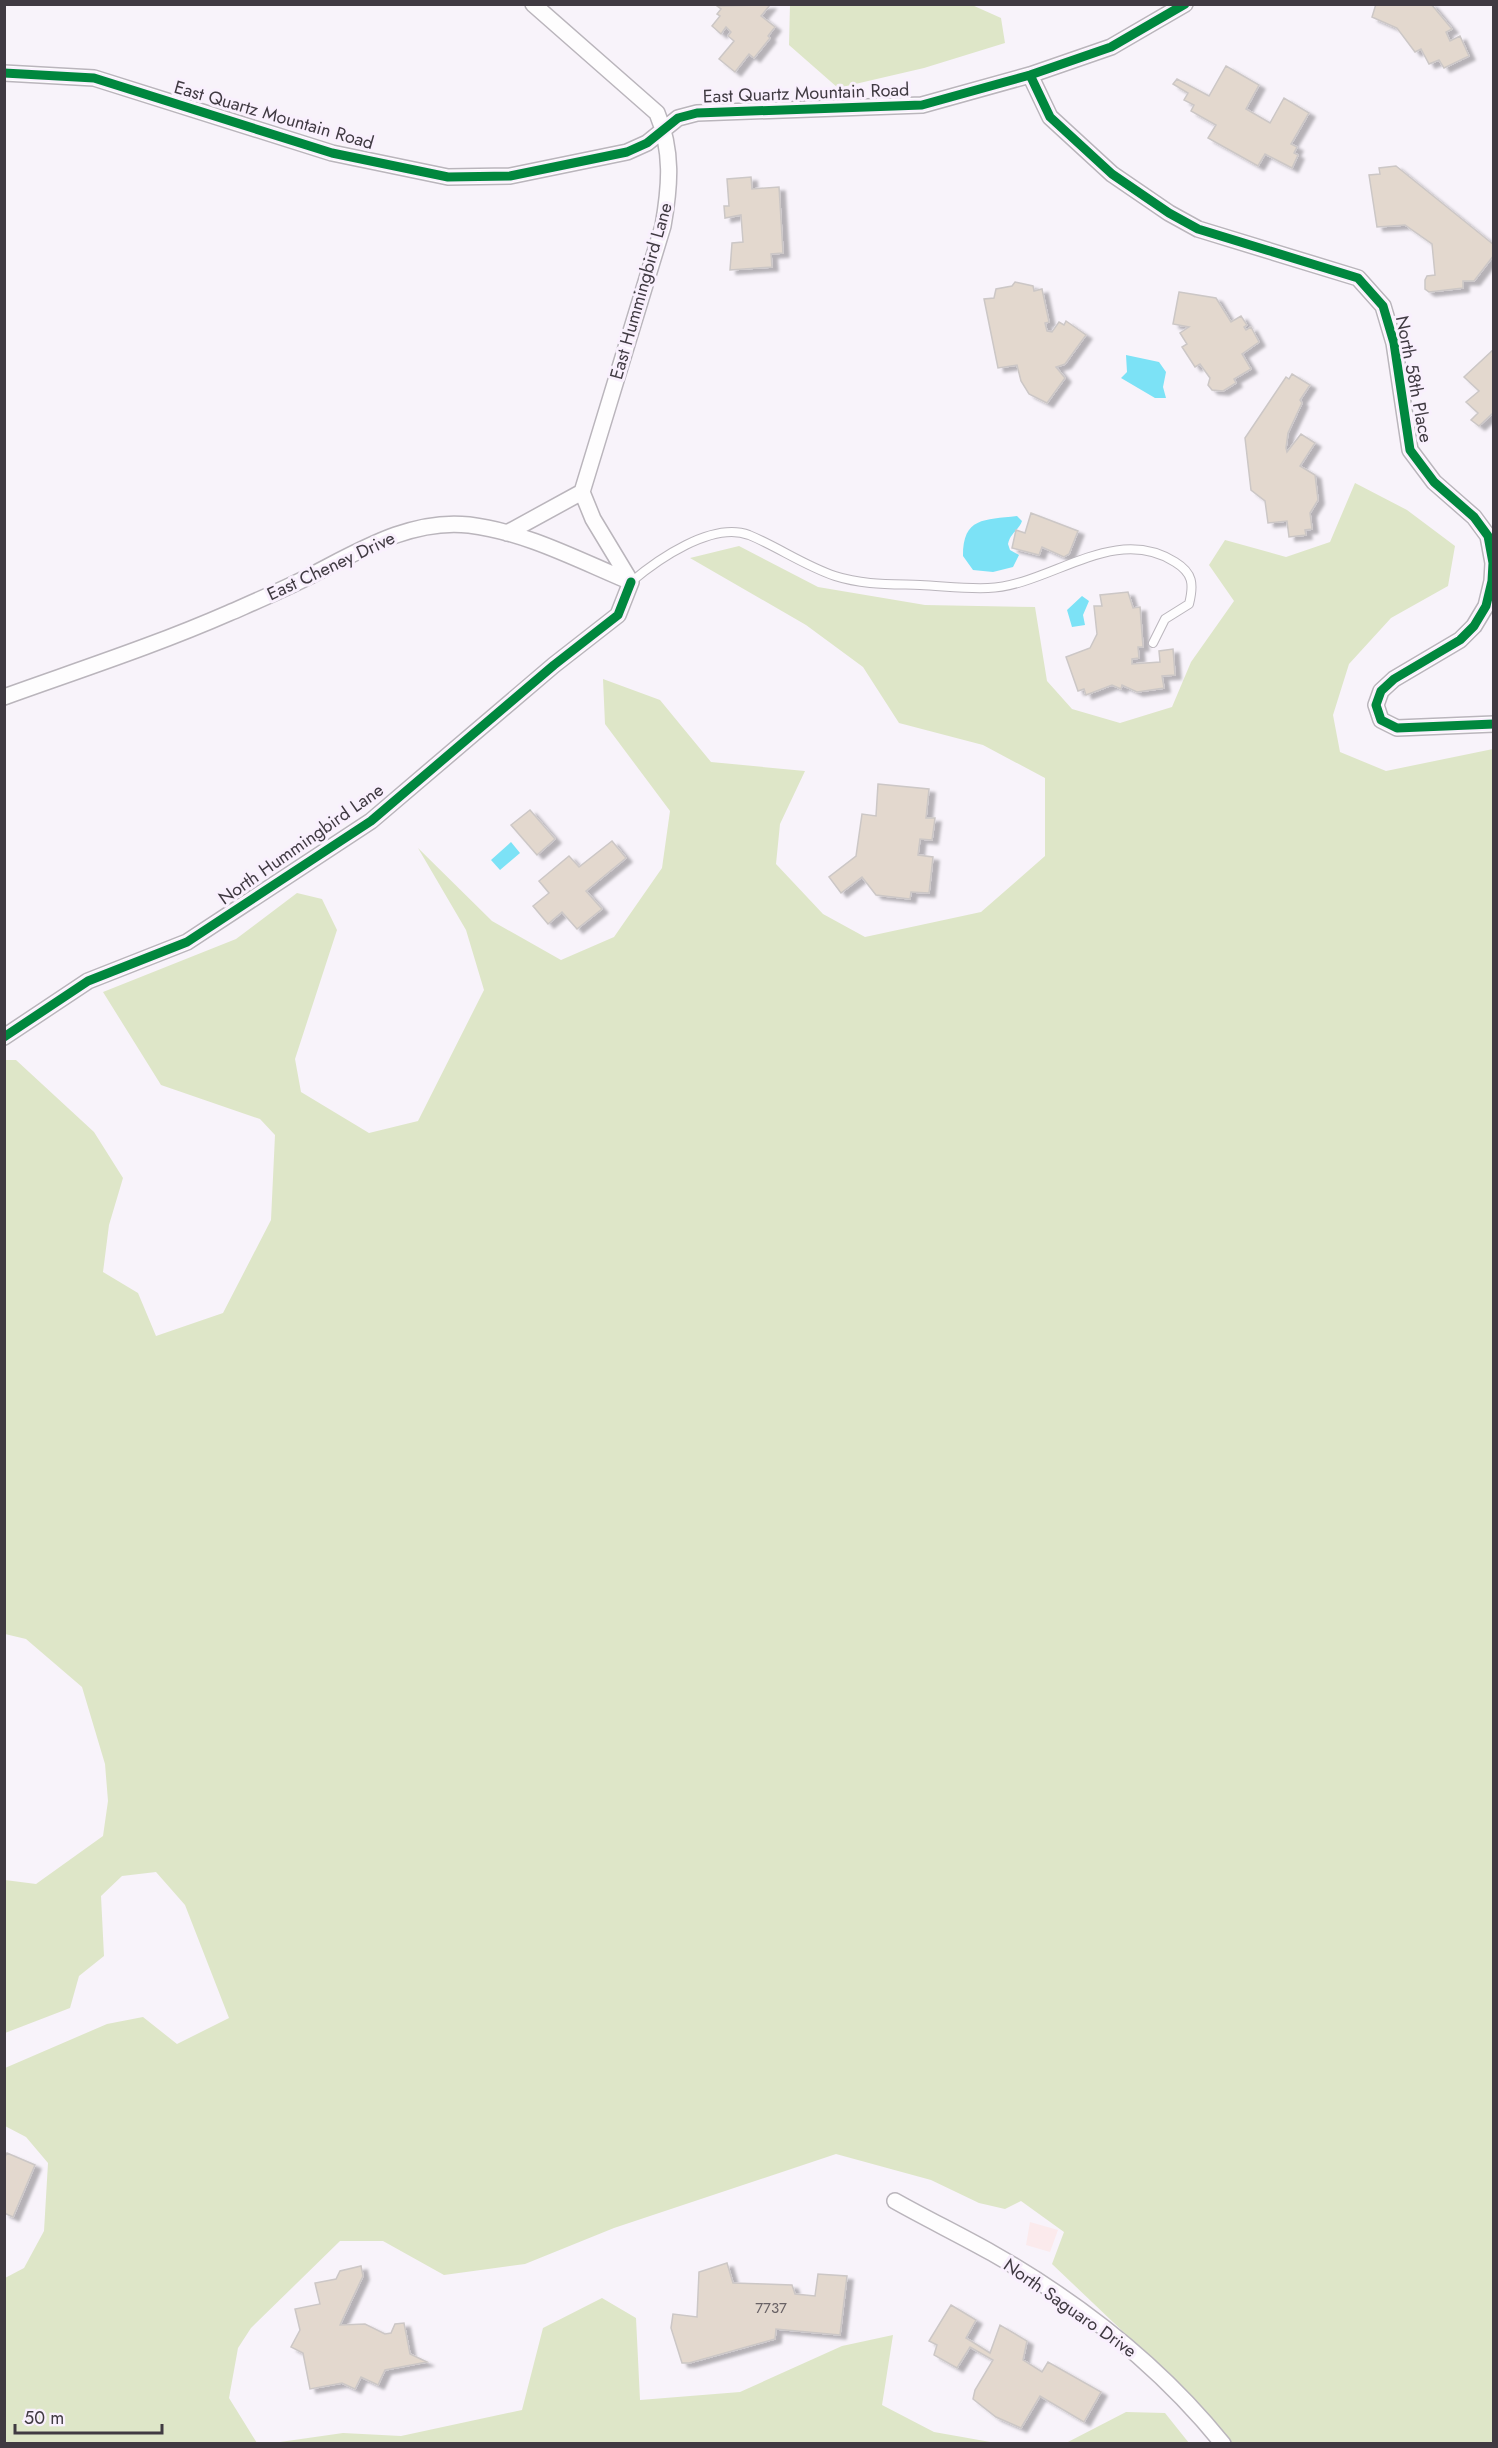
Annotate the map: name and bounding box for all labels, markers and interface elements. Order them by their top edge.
street label: East Quartz Mountain Road [171,74,377,156]
street label: East Quartz Mountain Road [702,76,910,110]
street label: East Hummingbird Lane [603,200,679,382]
street label: North 58th Place [1389,313,1439,445]
street label: East Cheney Drive [263,525,399,607]
street label: North Hummingbird Lane [213,777,389,911]
street label: North Saguaro Drive [998,2252,1142,2364]
house number: 7737 [755,2297,787,2319]
scale bar [15,2397,162,2435]
text: 50 m [24,2405,64,2431]

